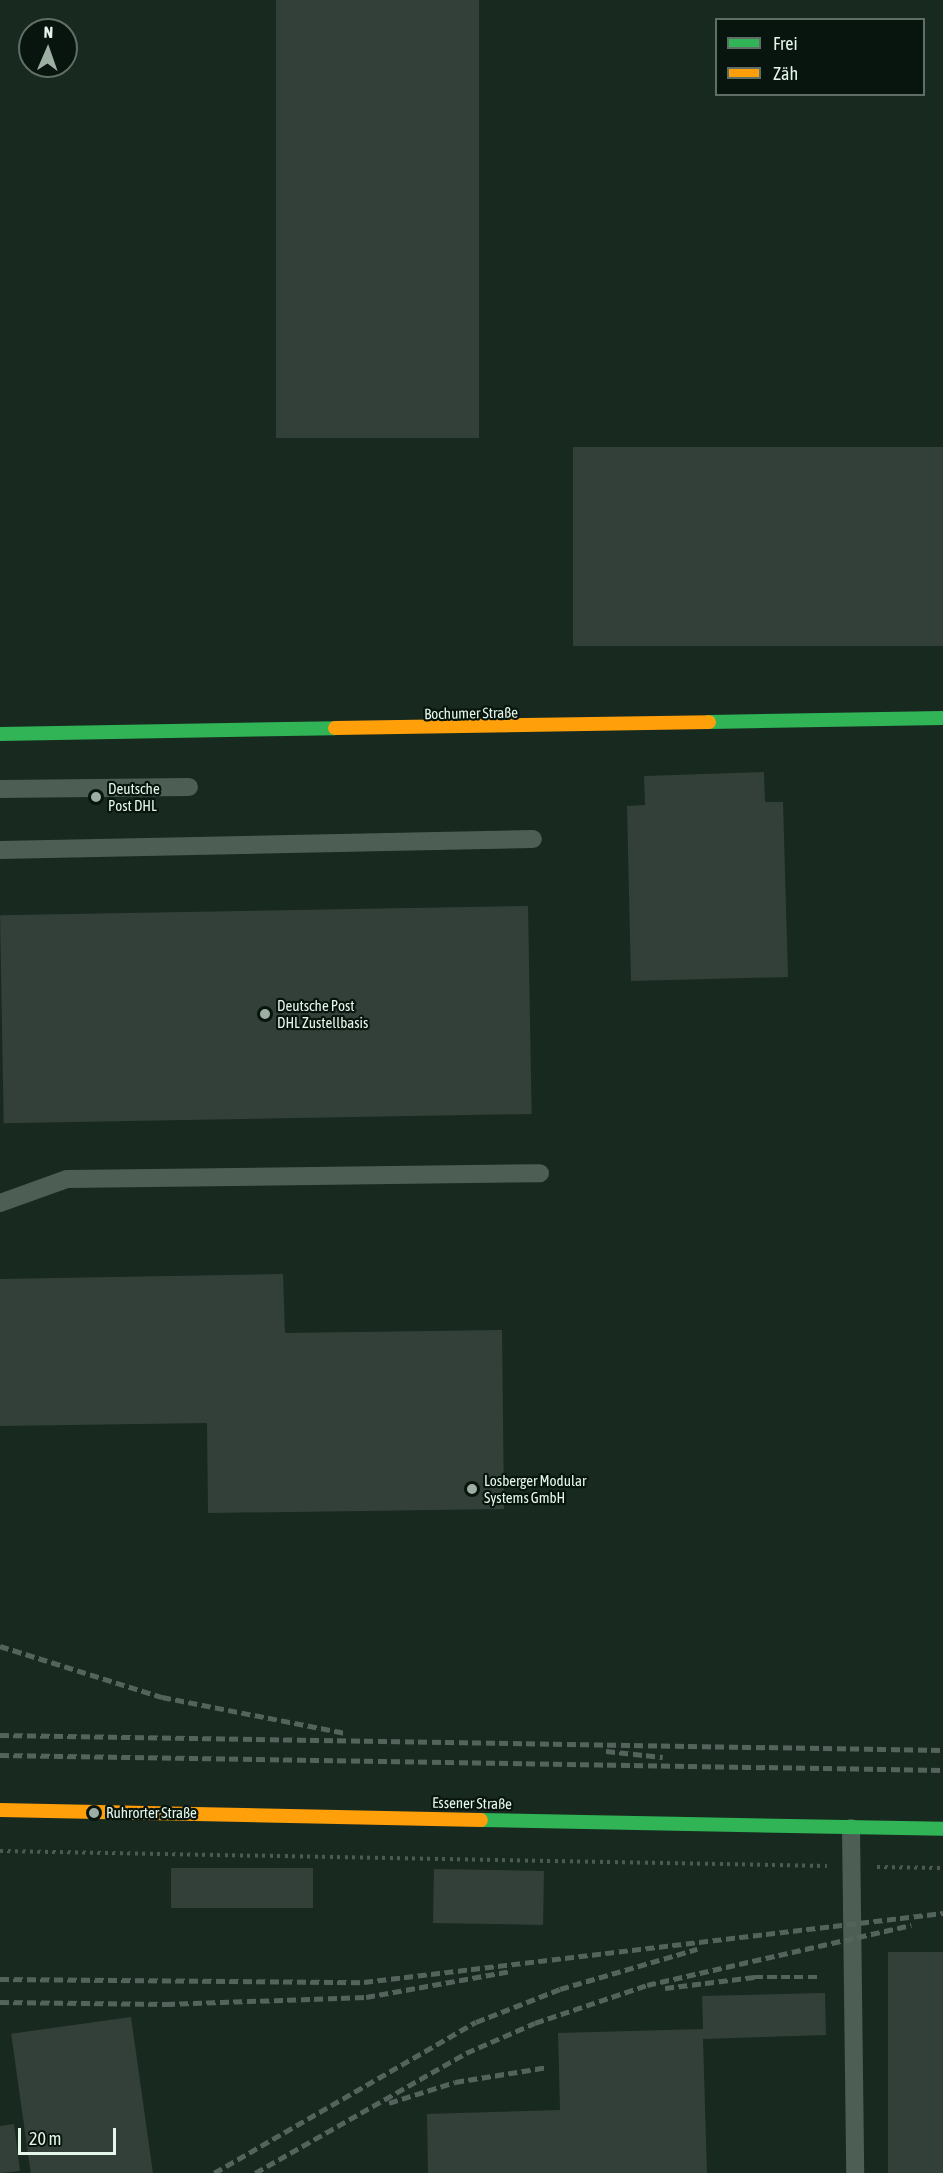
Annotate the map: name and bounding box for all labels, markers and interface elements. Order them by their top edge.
north arrow [18,18,78,78]
legend [715,18,925,96]
text: N [44,23,54,41]
text: Frei [773,33,798,54]
text: Zäh [773,63,798,84]
street label: Bochumer Straße [424,703,518,723]
place label: Deutsche Post DHL [108,779,160,814]
marker: Deutsche Post DHL [89,790,103,804]
place label: Deutsche Post DHL Zustellbasis [277,996,368,1031]
marker: Deutsche Post DHL Zustellbasis [258,1007,272,1021]
place label: Losberger Modular Systems GmbH [484,1471,586,1506]
marker: Losberger Modular Systems GmbH [465,1482,479,1496]
street label: Essener Straße [432,1793,512,1813]
place label: Ruhrorter Straße [106,1804,197,1822]
marker: Ruhrorter Straße [87,1806,101,1820]
scale bar [21,2116,118,2154]
text: 20 m [29,2128,61,2149]

